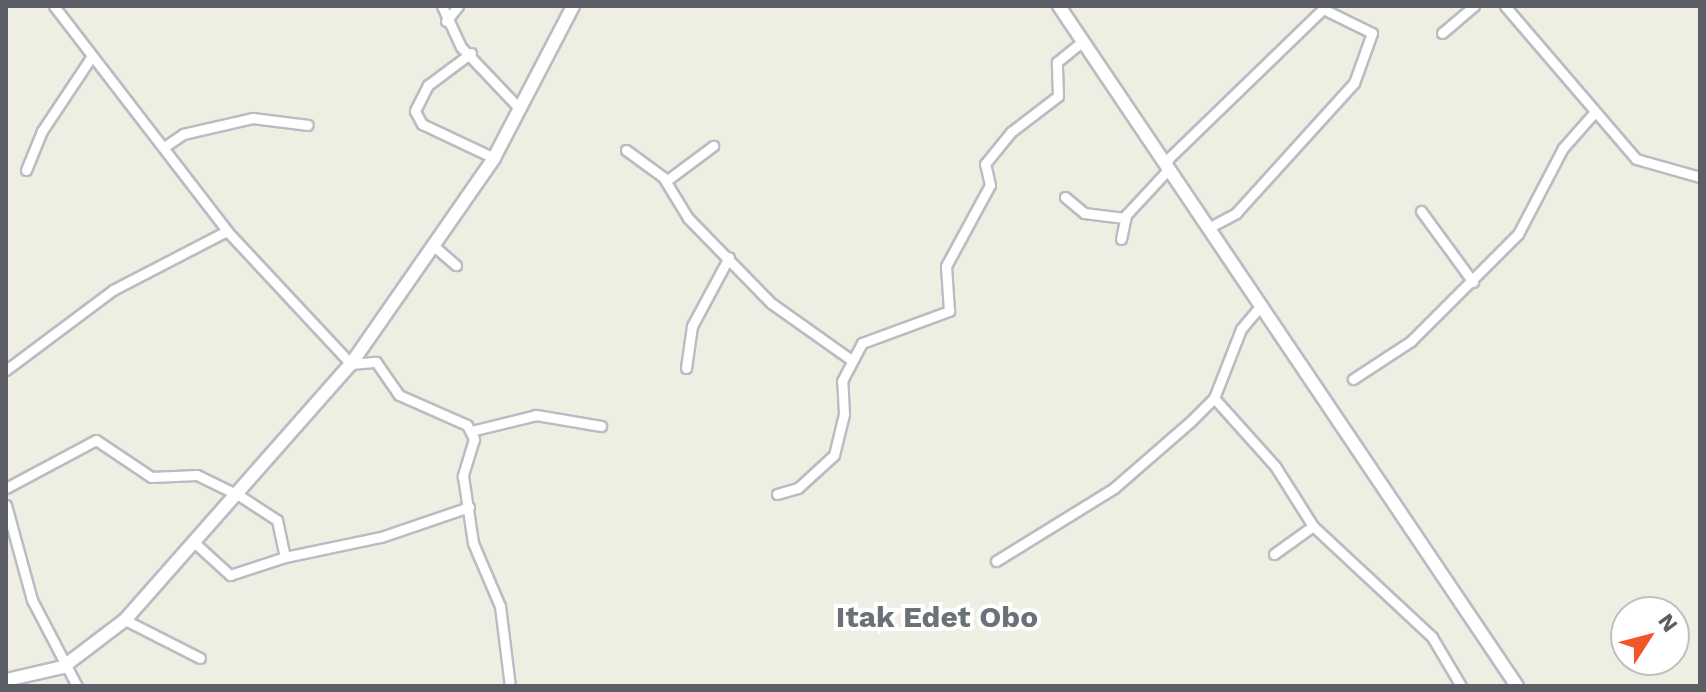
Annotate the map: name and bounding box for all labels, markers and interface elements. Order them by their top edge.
north arrow [1610,596,1690,676]
district label: Itak Edet Obo [836,599,1038,635]
text: N [1653,609,1683,637]

